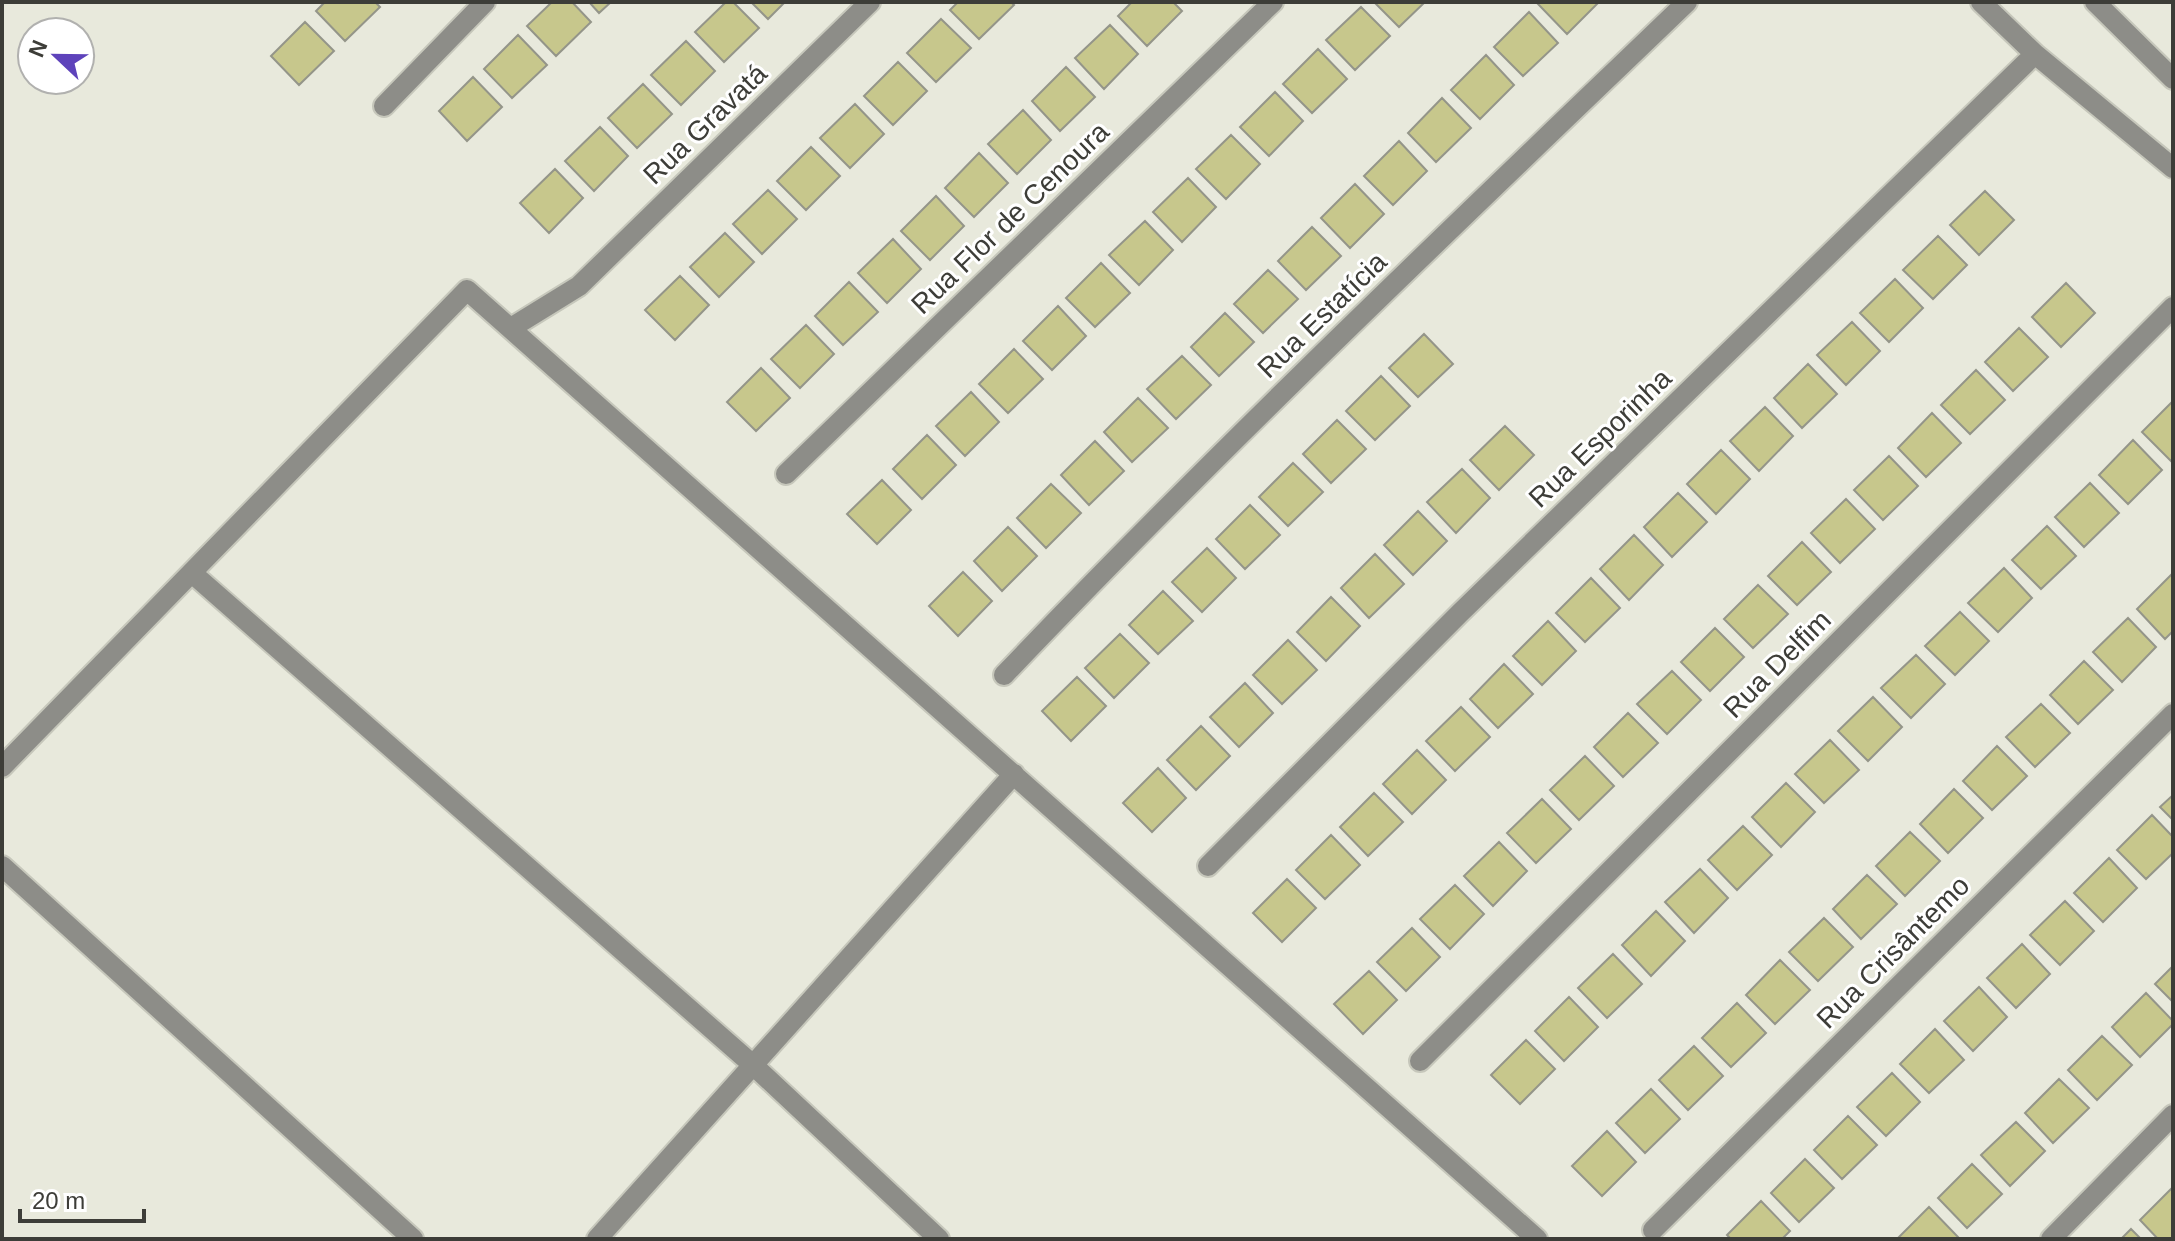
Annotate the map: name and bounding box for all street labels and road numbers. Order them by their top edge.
street label: Rua Gravatá [637,57,773,190]
street label: Rua Flor de Cenoura [905,116,1115,320]
street label: Rua Estatícia [1251,246,1393,384]
street label: Rua Esporinha [1523,362,1678,513]
street label: Rua Delfim [1717,604,1837,724]
street label: Rua Crisântemo [1811,870,1975,1034]

